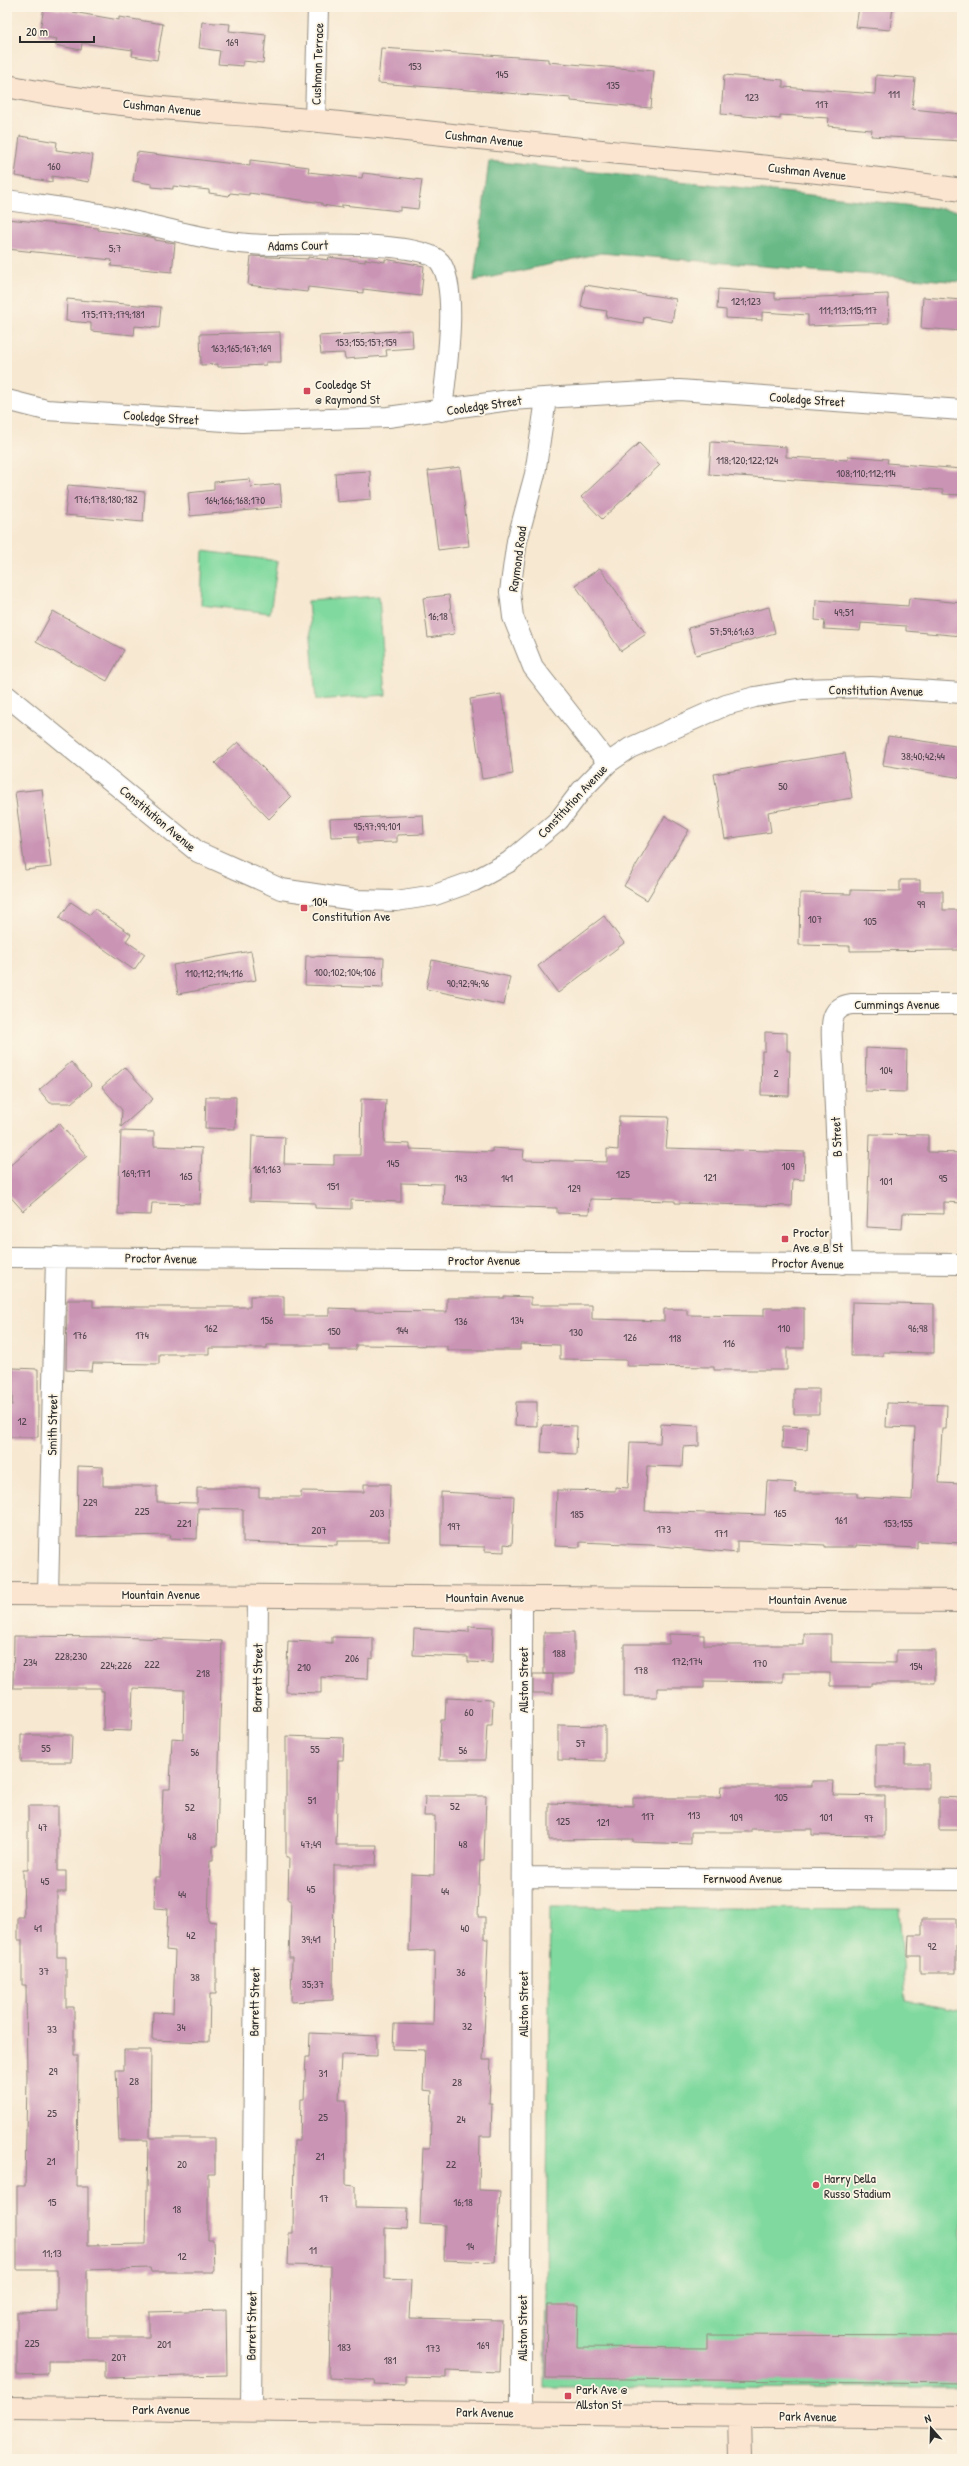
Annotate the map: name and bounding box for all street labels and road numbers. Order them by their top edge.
street label: Cushman Terrace [307,23,327,105]
street label: Cushman Avenue [122,94,202,120]
street label: Cushman Avenue [444,125,524,151]
street label: Cushman Avenue [767,158,847,184]
street label: Adams Court [268,235,329,255]
street label: Cooledge Street [769,387,846,411]
street label: Cooledge Street [445,391,523,419]
street label: Cooledge Street [123,405,200,429]
street label: Raymond Road [504,525,530,593]
street label: Constitution Avenue [828,680,924,700]
street label: Constitution Avenue [533,760,611,842]
street label: Constitution Avenue [116,781,200,855]
street label: Cummings Avenue [854,995,940,1013]
street label: B Street [826,1116,846,1157]
street label: Proctor Avenue [125,1248,197,1268]
street label: Proctor Avenue [448,1251,520,1269]
street label: Proctor Avenue [772,1253,844,1273]
street label: Smith Street [42,1394,62,1456]
street label: Mountain Avenue [122,1585,200,1603]
street label: Mountain Avenue [446,1588,524,1606]
street label: Mountain Avenue [769,1590,847,1608]
street label: Barrett Street [247,1643,267,1713]
street label: Allston Street [514,1647,532,1713]
street label: Fernwood Avenue [703,1869,782,1887]
street label: Barrett Street [244,1967,264,2037]
street label: Allston Street [514,1971,532,2037]
street label: Barrett Street [241,2291,261,2361]
street label: Allston Street [513,2295,531,2361]
street label: Park Avenue [132,2400,190,2418]
street label: Park Avenue [456,2402,514,2422]
street label: Park Avenue [779,2406,837,2426]

